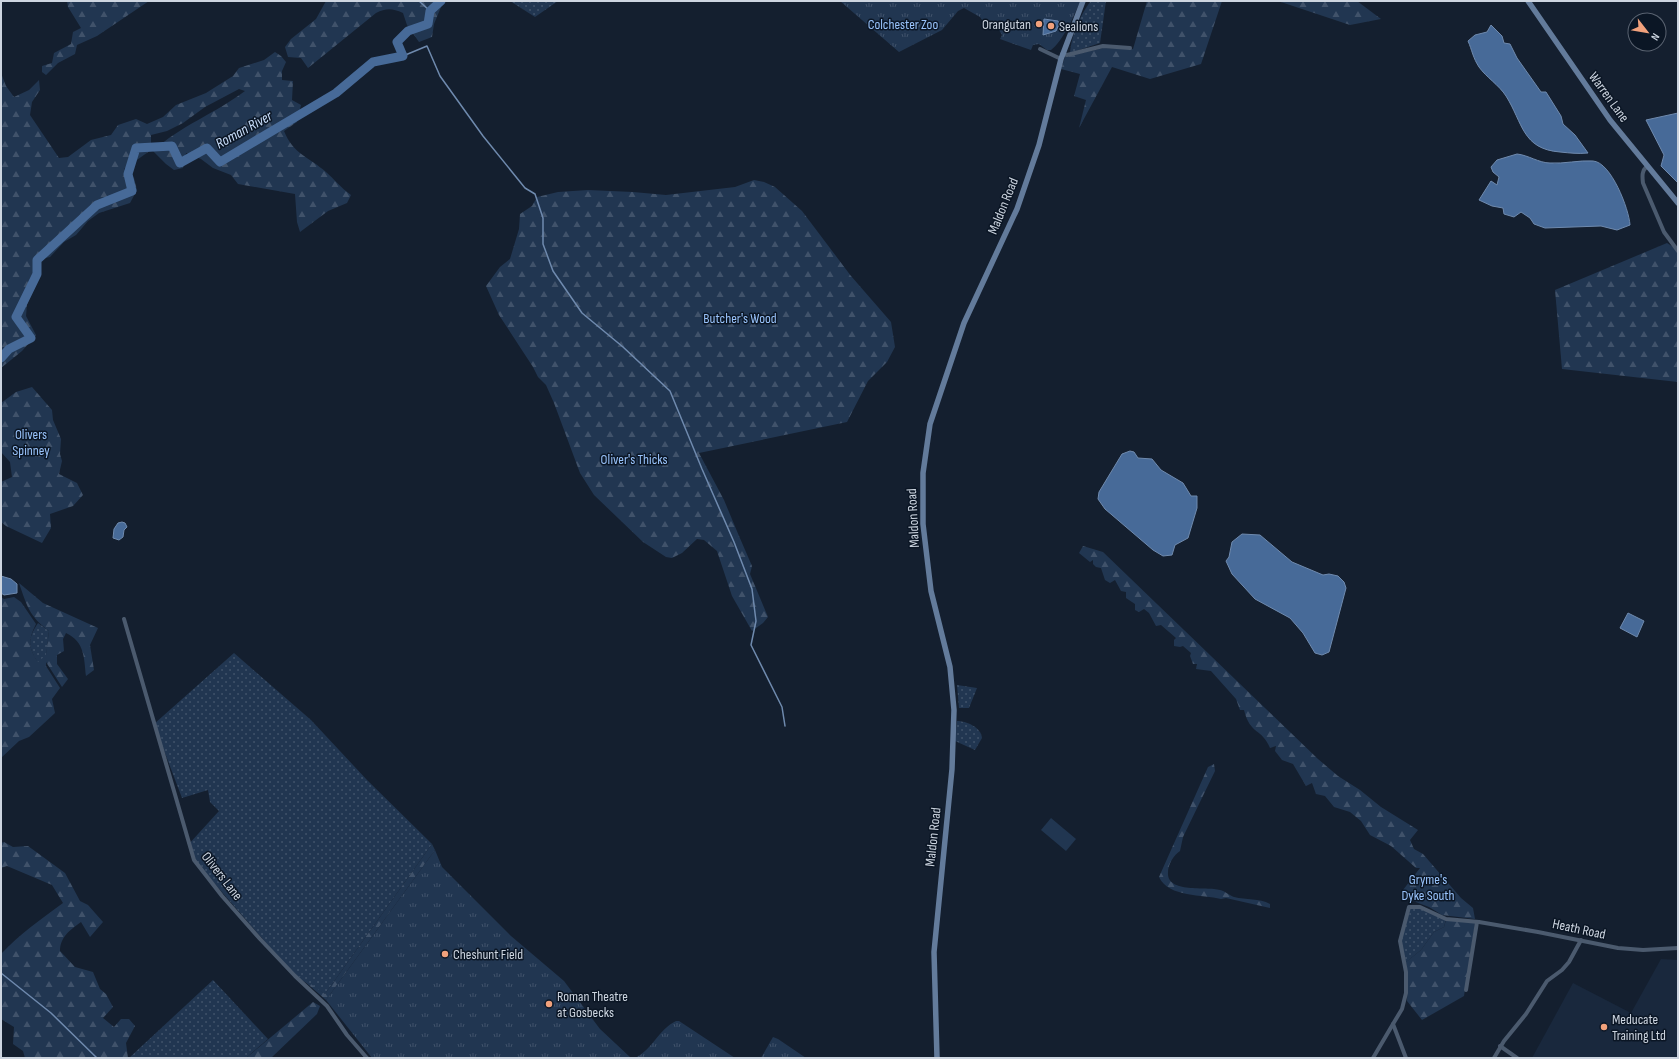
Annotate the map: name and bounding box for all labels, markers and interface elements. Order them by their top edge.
north arrow [1627,12,1667,52]
park label: Colchester Zoo [868,16,938,33]
place label: Orangutan [982,16,1031,33]
place label: Sealions [1059,18,1098,35]
marker: Orangutan [1034,19,1044,29]
marker: Sealions [1046,21,1056,31]
text: N [1648,31,1662,43]
street label: Warren Lane [1585,69,1633,125]
water label: Roman River [212,106,276,153]
street label: Maldon Road [984,175,1022,237]
park label: Butcher's Wood [703,310,777,327]
park label: Olivers Spinney [12,426,50,459]
park label: Oliver's Thicks [601,451,667,468]
street label: Maldon Road [903,488,923,548]
street label: Maldon Road [921,806,945,867]
street label: Olivers Lane [198,848,246,904]
park label: Gryme's Dyke South [1401,871,1455,904]
street label: Heath Road [1551,915,1607,943]
place label: Cheshunt Field [453,946,523,963]
marker: Cheshunt Field [440,949,450,959]
place label: Roman Theatre at Gosbecks [557,988,628,1021]
marker: Roman Theatre at Gosbecks [544,999,554,1009]
place label: Meducate Training Ltd [1612,1011,1666,1044]
marker: Meducate Training Ltd [1599,1022,1609,1032]

